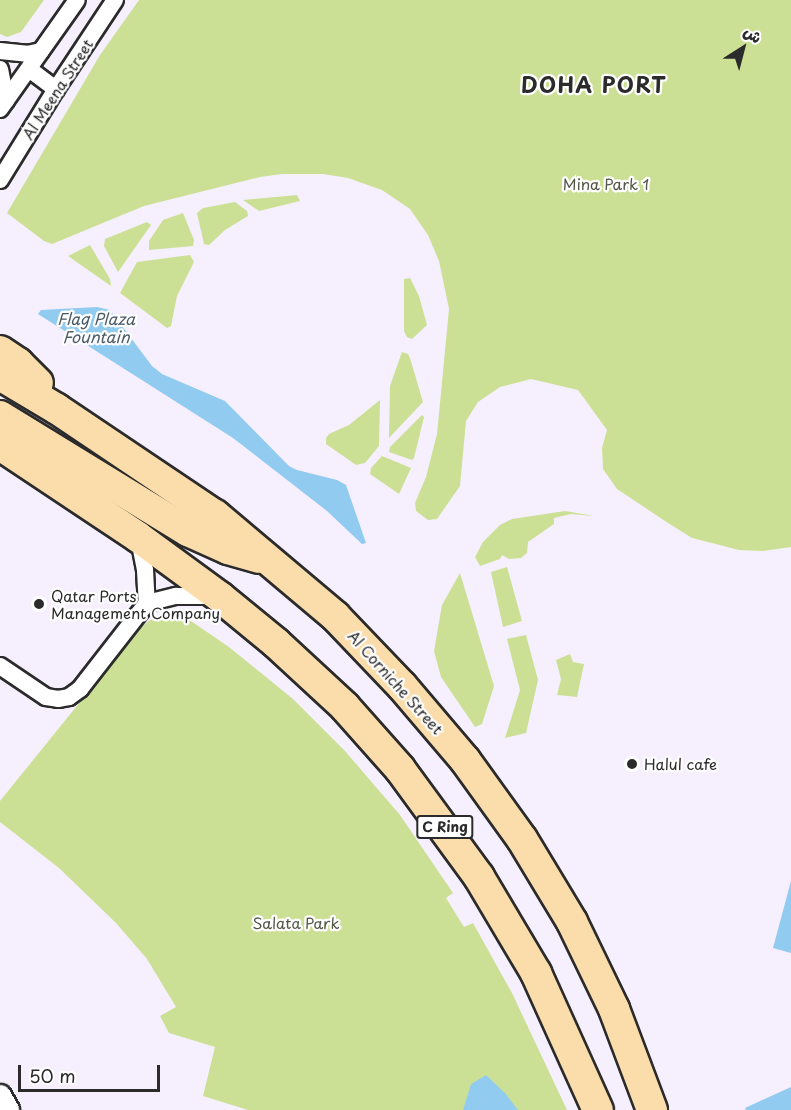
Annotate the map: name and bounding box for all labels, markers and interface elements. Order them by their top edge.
north arrow [713,18,773,78]
text: ش [739,19,768,48]
street label: Al Meena Street [17,35,97,143]
district label: DOHA PORT [521,71,667,97]
park label: Mina Park 1 [563,175,649,193]
water label: Flag Plaza Fountain [56,308,136,346]
place label: Qatar Ports Management Company [51,586,220,621]
marker: Qatar Ports Management Company [32,597,46,611]
street label: Al Corniche Street [344,626,448,738]
place label: Halul cafe [644,755,717,773]
marker: Halul cafe [625,757,639,771]
road number: C Ring [415,816,475,838]
park label: Salata Park [253,914,339,932]
scale bar [21,1053,164,1091]
text: 50 m [29,1062,76,1089]

